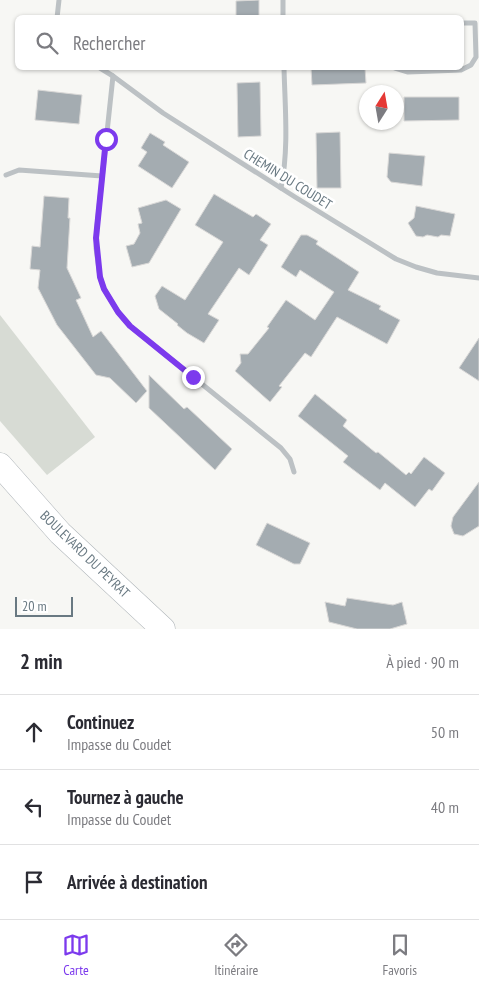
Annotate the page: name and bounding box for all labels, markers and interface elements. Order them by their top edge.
search box [15,15,464,70]
icon: search [33,29,61,57]
text: Rechercher [73,31,145,55]
north arrow [359,85,404,130]
route start [95,128,118,151]
street label: CHEMIN DU COUDET [240,145,336,214]
route end [182,366,205,389]
street label: BOULEVARD DU PEYRAT [36,507,134,602]
scale bar [15,594,72,617]
text: 20 m [22,597,47,615]
text: 2 min [20,648,62,675]
text: À pied · 90 m [386,652,459,672]
text: Continuez [67,710,134,734]
icon: ahead [20,718,48,746]
text: 50 m [431,722,459,742]
text: Impasse du Coudet [67,734,171,754]
text: Tournez à gauche [67,785,184,809]
icon: left [20,793,48,821]
text: 40 m [431,797,459,817]
text: Impasse du Coudet [67,809,171,829]
icon: arrive [20,868,48,896]
text: Arrivée à destination [67,870,208,894]
tab: Carte [62,931,90,979]
tab: Itinéraire [214,931,258,979]
tab: Favoris [382,931,417,979]

